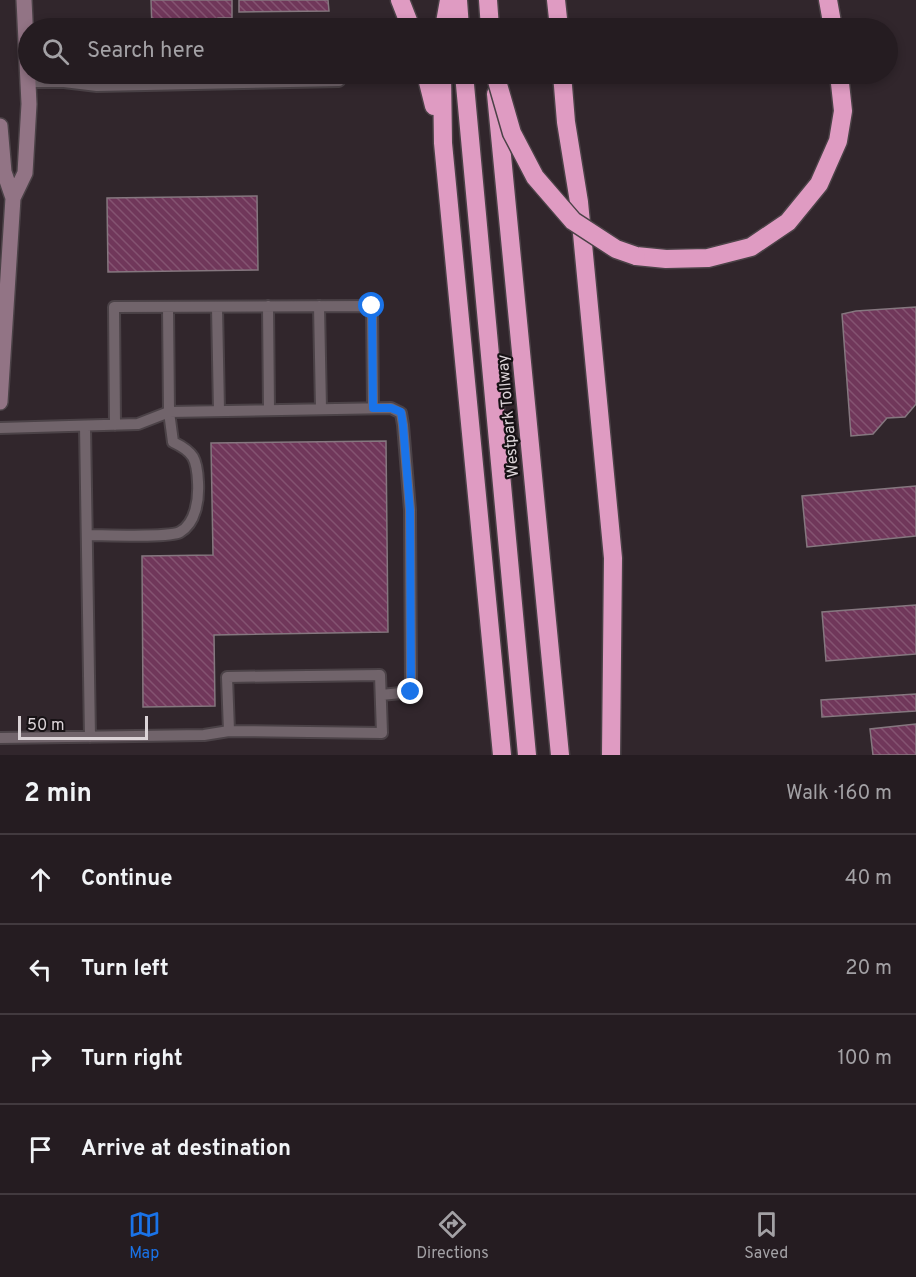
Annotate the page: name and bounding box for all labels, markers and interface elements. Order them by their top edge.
search box [18,18,898,84]
icon: search [39,35,72,68]
text: Search here [87,38,205,65]
route start [358,292,384,318]
street label: Westpark Tollway [494,354,524,478]
route end [397,678,423,704]
scale bar [18,713,148,740]
text: 50 m [27,716,65,736]
text: 2 min [24,778,92,811]
text: Walk · 160 m [786,781,892,807]
icon: ahead [24,863,57,896]
text: Continue [81,866,172,893]
text: 40 m [845,866,892,892]
icon: left [24,953,57,986]
text: Turn left [81,956,169,983]
text: 20 m [845,956,892,982]
icon: right [24,1043,57,1076]
text: Turn right [81,1046,183,1073]
text: 100 m [837,1046,892,1072]
icon: arrive [24,1133,57,1166]
text: Arrive at destination [81,1136,291,1163]
tab: Map [128,1208,161,1264]
tab: Directions [416,1208,489,1264]
tab: Saved [744,1208,788,1264]

